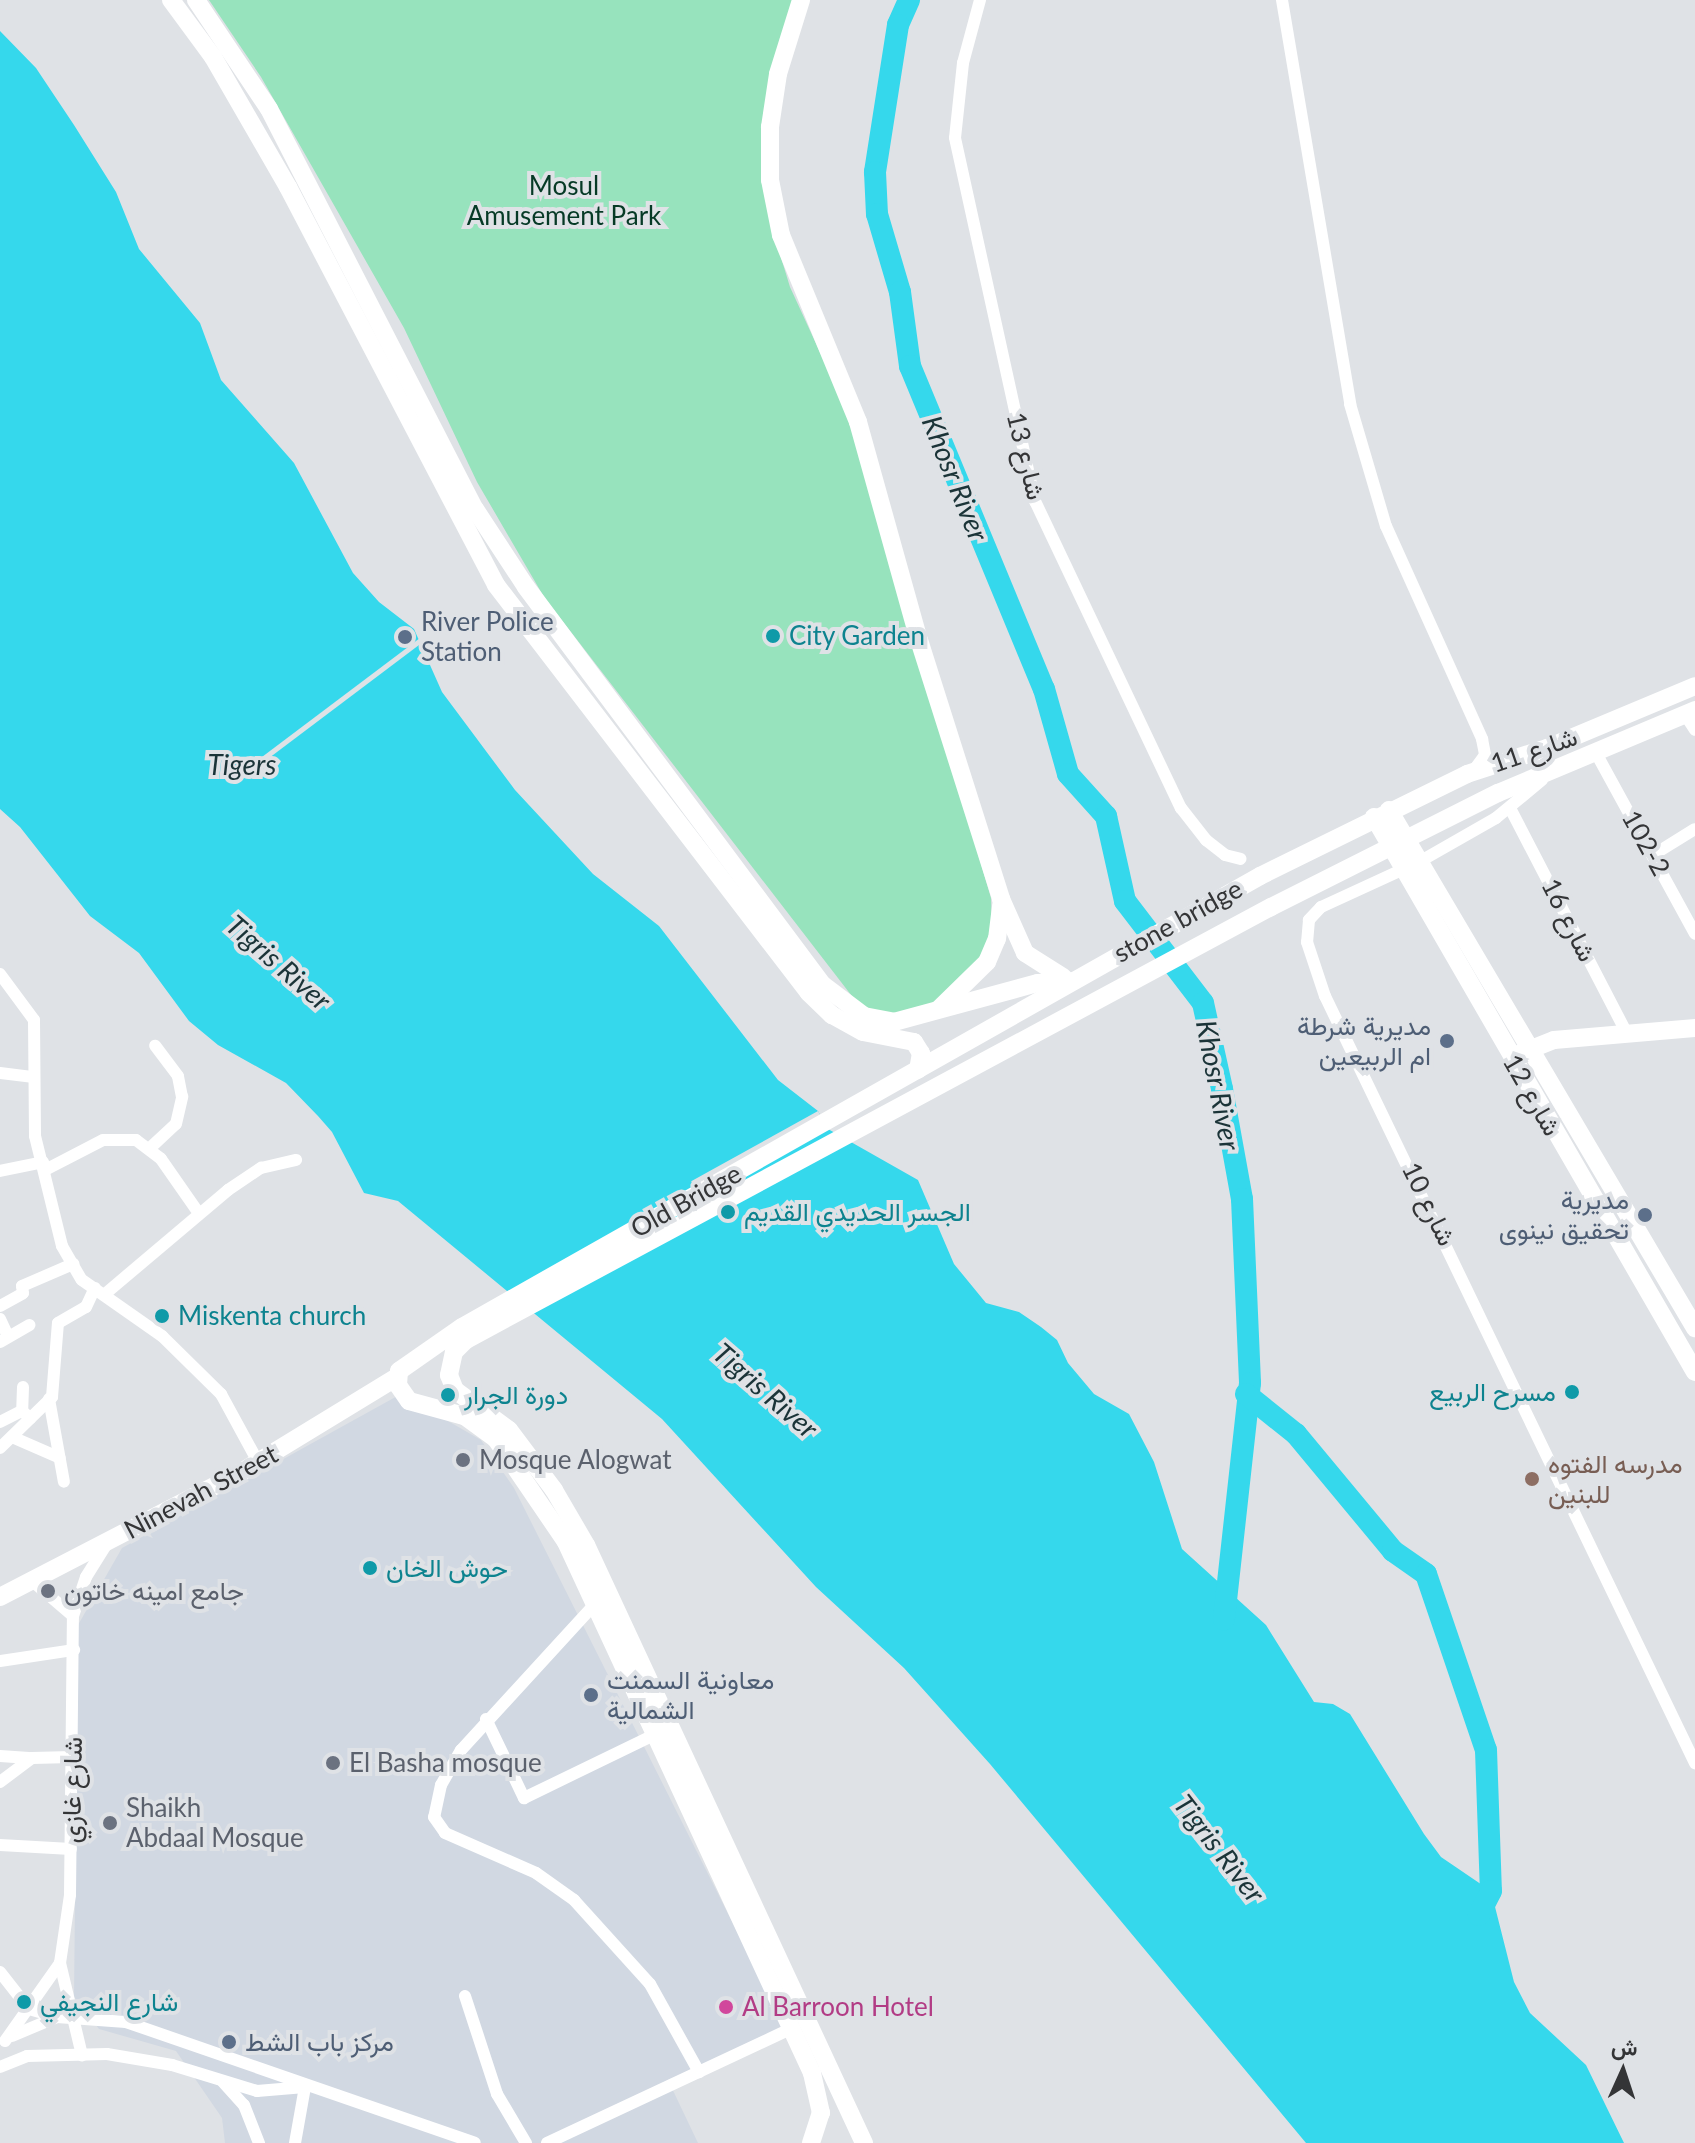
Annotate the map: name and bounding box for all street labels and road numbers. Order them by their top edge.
street label: شارع 13 [1000,409,1052,503]
street label: شارع 11 [1487,721,1581,779]
street label: 102-2 [1615,805,1677,881]
street label: stone bridge [1108,873,1248,969]
street label: شارع 16 [1535,873,1603,967]
street label: شارع 12 [1496,1049,1568,1141]
street label: شارع 10 [1395,1157,1463,1251]
street label: Old Bridge [625,1158,747,1244]
street label: Ninevah Street [119,1438,283,1546]
street label: شارع غازي [55,1736,89,1844]

